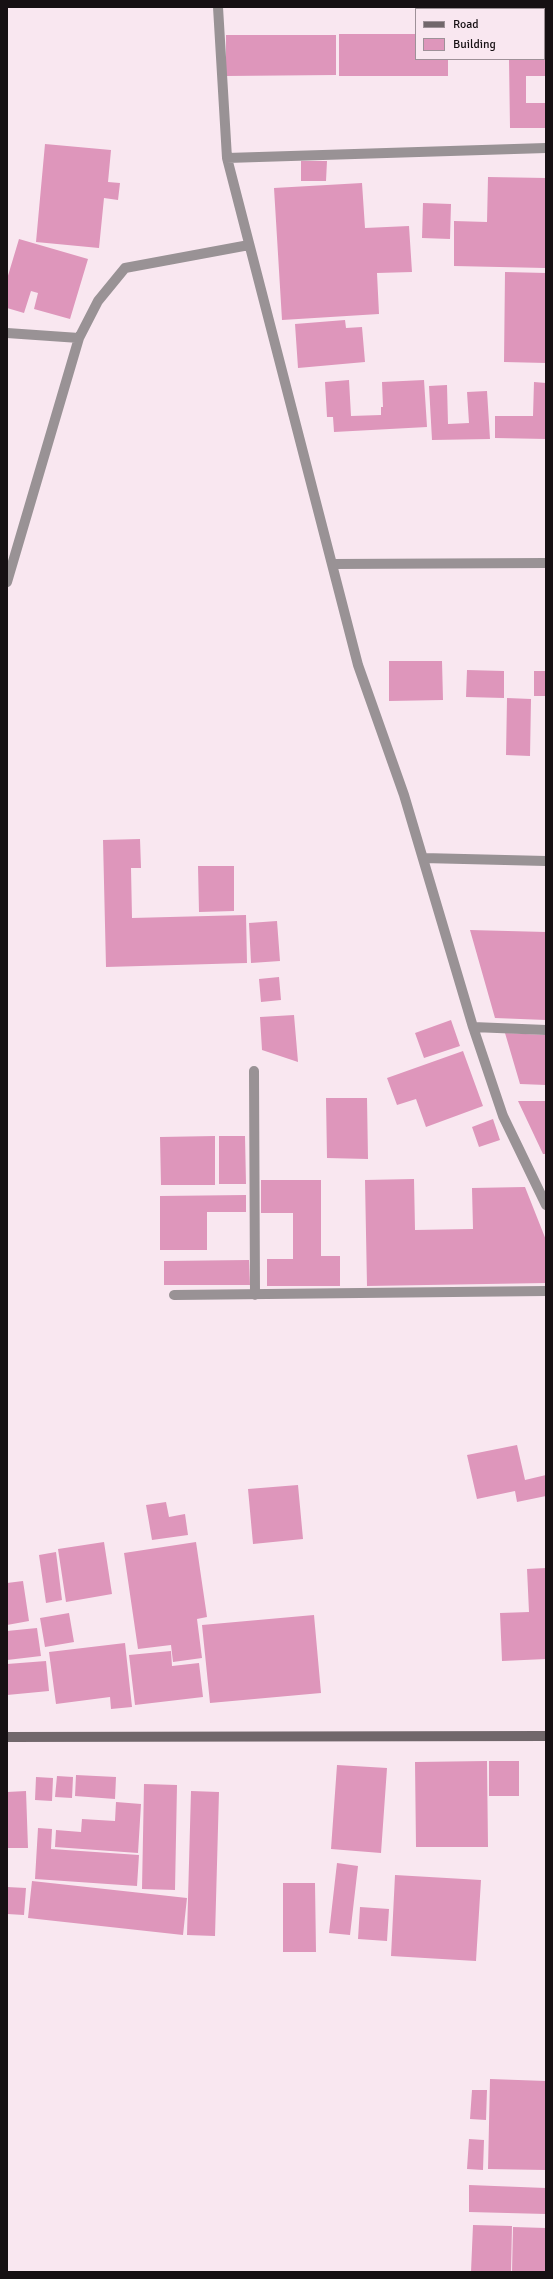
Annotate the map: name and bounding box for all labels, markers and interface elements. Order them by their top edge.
legend [415,8,545,60]
text: Road [453,17,479,32]
text: Building [453,37,496,52]

